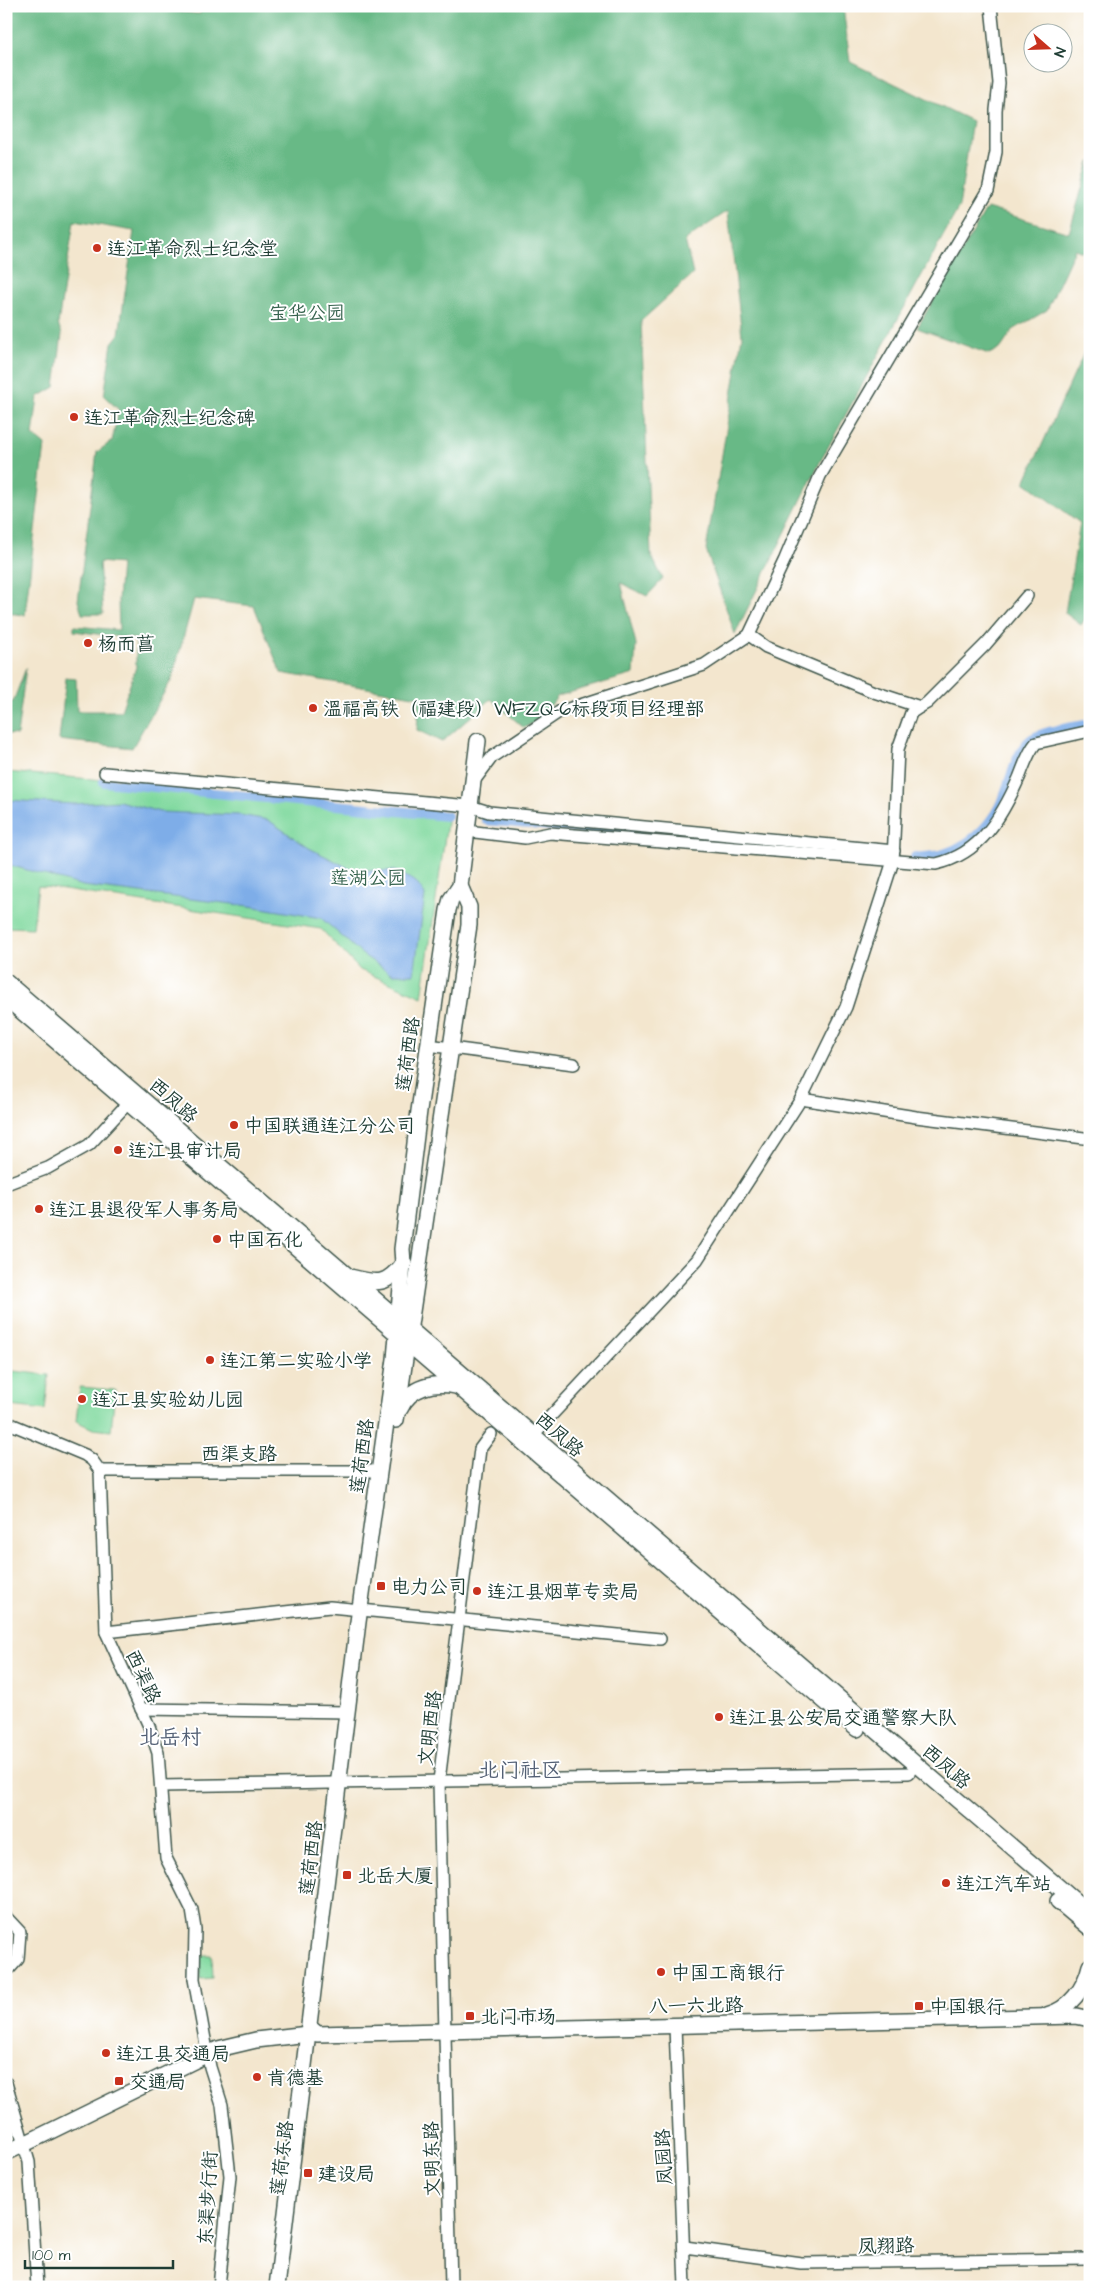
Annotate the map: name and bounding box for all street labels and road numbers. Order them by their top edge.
street label: 莲荷西路 [390,1015,427,1094]
street label: 西凤路 [143,1072,203,1130]
street label: 西凤路 [529,1406,589,1464]
street label: 莲荷西路 [344,1417,381,1496]
street label: 西渠支路 [201,1441,277,1468]
street label: 西渠路 [118,1645,167,1708]
street label: 文明西路 [412,1689,449,1768]
street label: 西凤路 [916,1738,976,1796]
street label: 莲荷西路 [293,1819,330,1898]
street label: 八一六北路 [648,1992,744,2021]
street label: 莲荷东路 [264,2119,301,2198]
street label: 文明东路 [418,2121,447,2197]
street label: 凤园路 [650,2128,679,2186]
street label: 东渠步行街 [193,2150,224,2246]
street label: 凤翔路 [857,2233,915,2260]

